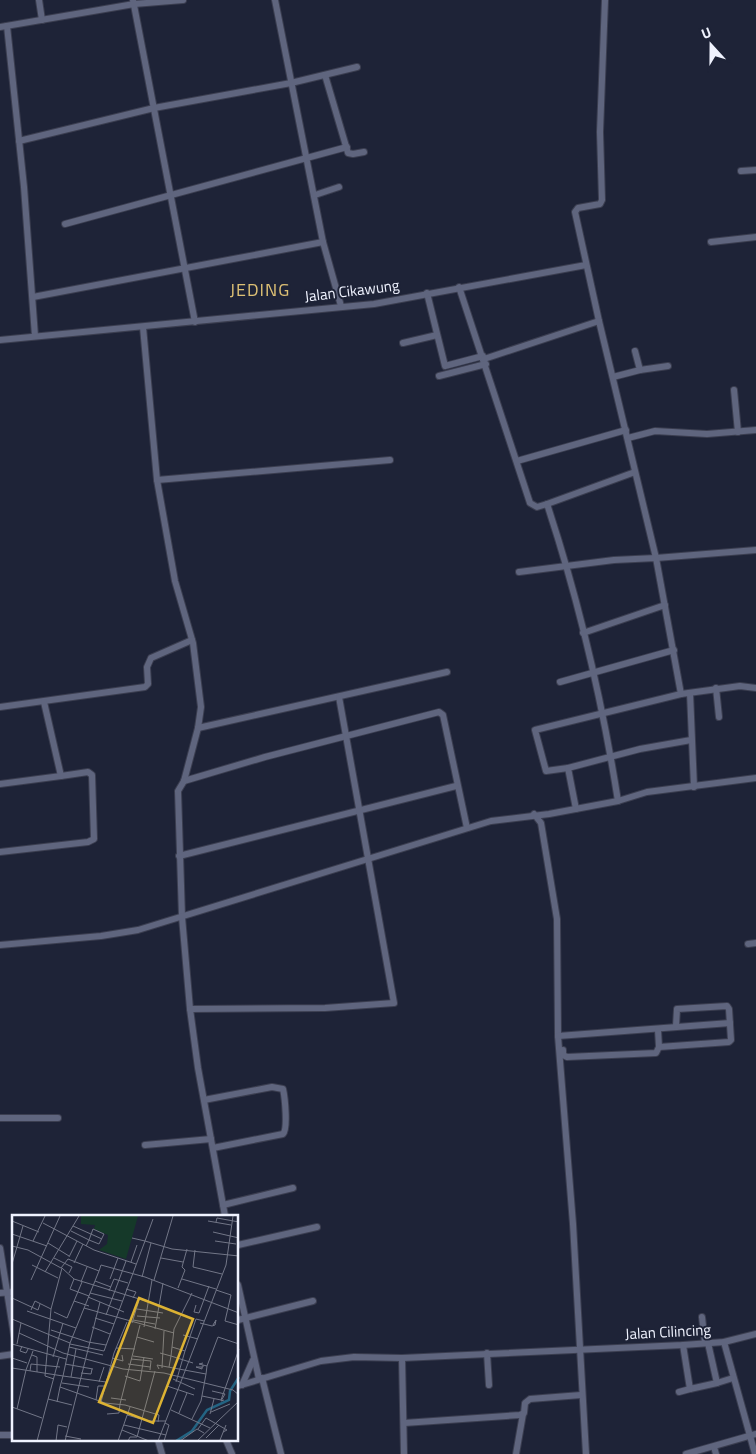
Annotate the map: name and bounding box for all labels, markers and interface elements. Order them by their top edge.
north arrow [686,20,736,70]
text: U [698,21,714,44]
street label: Jalan Cikawung [303,273,401,308]
district label: JEDING [230,276,290,303]
inset map [12,1215,239,1442]
street label: Jalan Cilincing [624,1318,712,1345]

